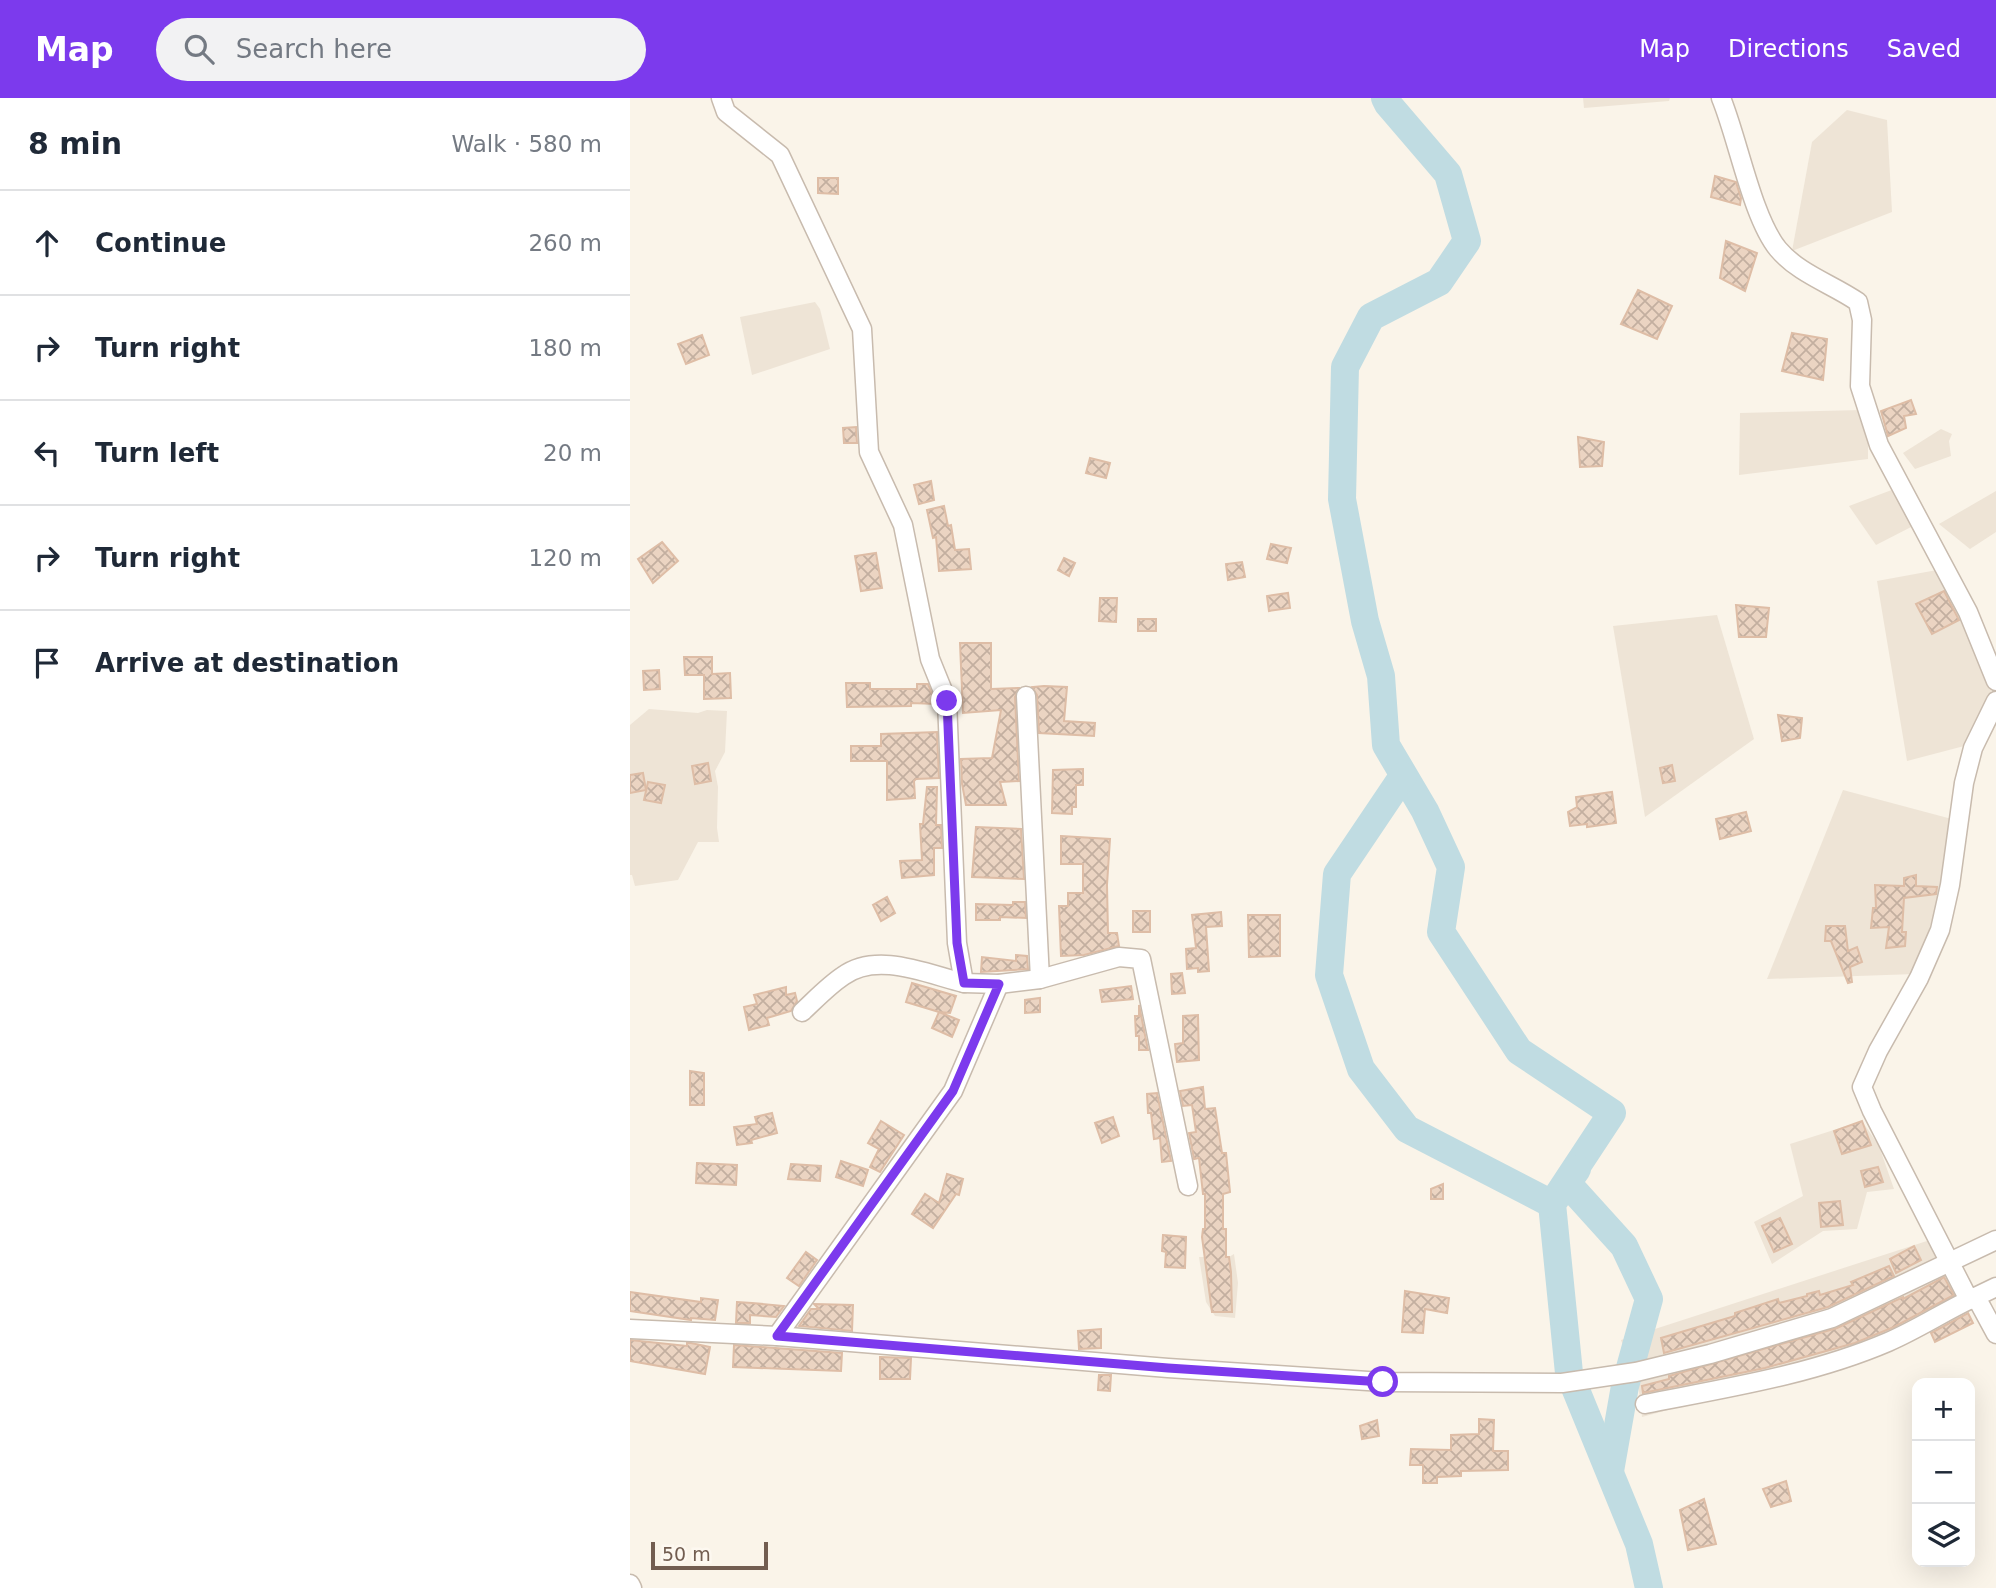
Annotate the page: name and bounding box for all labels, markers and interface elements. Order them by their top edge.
search box [156,18,646,81]
text: Map [35,30,114,69]
icon: search [180,30,218,68]
text: Search here [236,34,392,64]
text: Map [1639,35,1690,63]
text: Directions [1728,35,1849,63]
text: Saved [1887,35,1961,63]
text: 8 min [28,126,122,161]
text: Walk · 580 m [451,131,602,157]
icon: ahead [28,224,66,262]
text: Continue [95,228,226,258]
text: 260 m [528,230,602,256]
icon: right [28,329,66,367]
text: Turn right [95,333,240,363]
text: 180 m [528,335,602,361]
icon: left [28,434,66,472]
text: Turn left [95,438,219,468]
text: 20 m [543,440,602,466]
icon: right [28,539,66,577]
text: Turn right [95,543,240,573]
text: 120 m [528,545,602,571]
icon: arrive [28,644,66,682]
text: Arrive at destination [95,648,399,678]
route end [931,685,962,716]
route start [1367,1366,1398,1397]
map controls [1912,1378,1975,1567]
button: + [1912,1378,1975,1441]
button: − [1912,1441,1975,1504]
button: layers [1912,1504,1975,1567]
scale bar [651,1539,768,1571]
text: 50 m [662,1543,711,1565]

